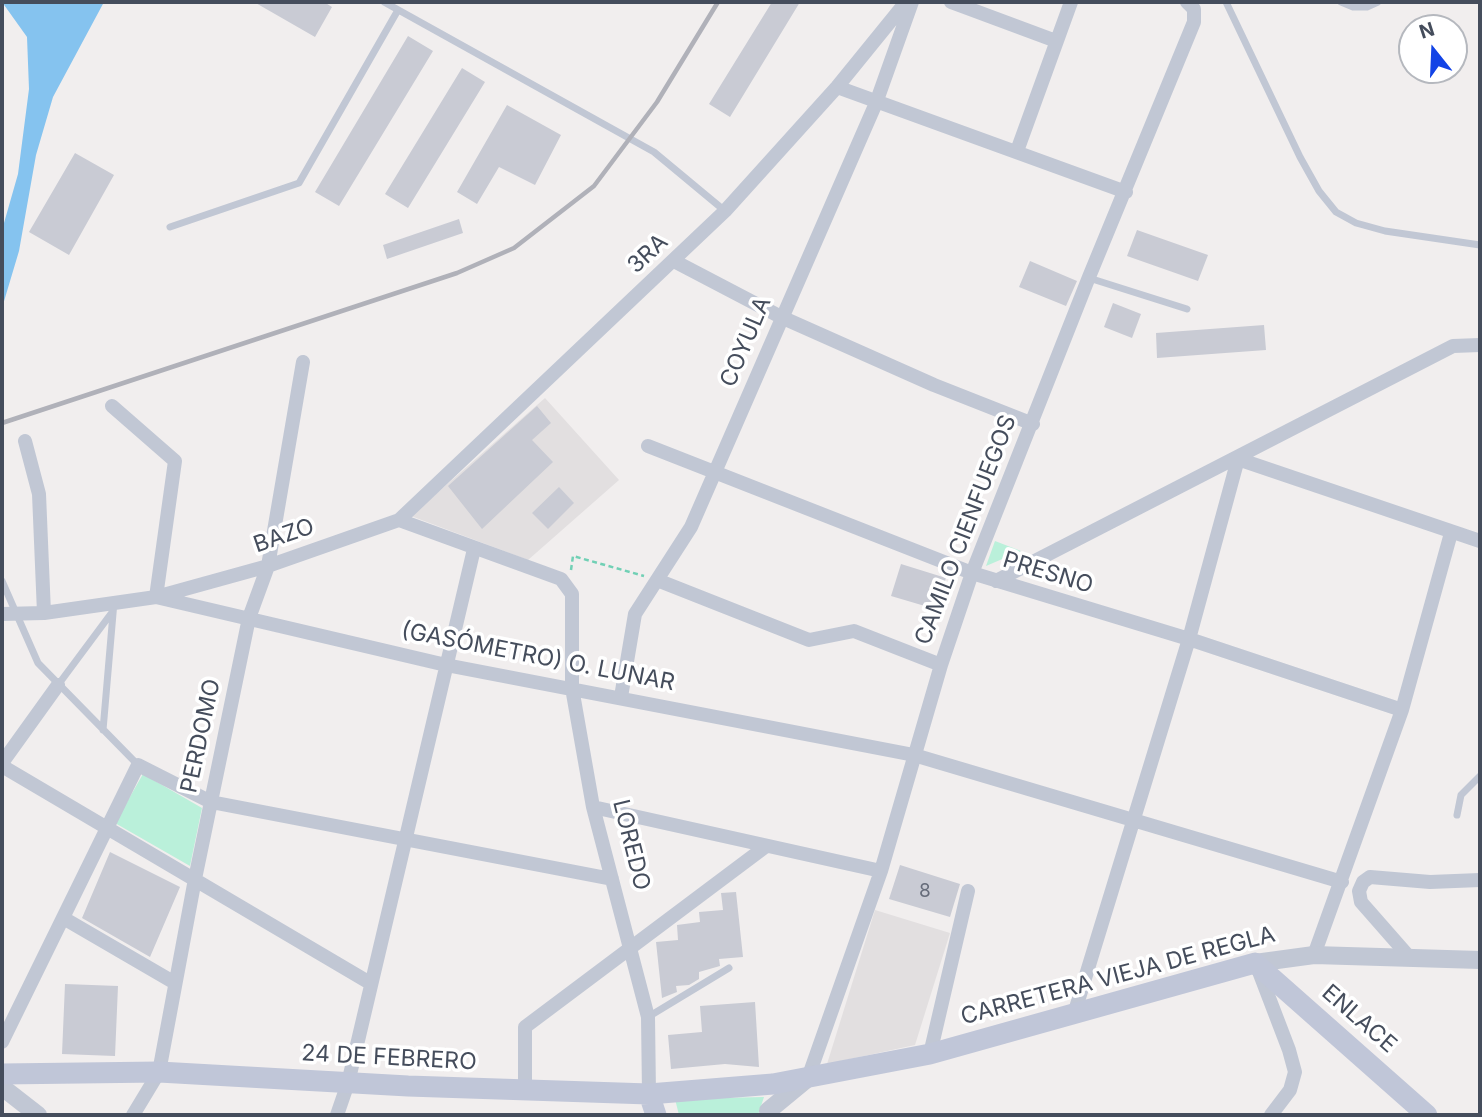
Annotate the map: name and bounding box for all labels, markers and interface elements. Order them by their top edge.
north arrow [1398,14,1468,84]
text: N [1417,17,1437,44]
street label: 3RA [622,229,674,279]
street label: COYULA [715,293,777,391]
street label: CAMILO CIENFUEGOS [909,411,1023,649]
street label: BAZO [250,513,318,559]
street label: PRESNO [1000,546,1096,600]
street label: (GASÓMETRO) O. LUNAR [399,617,677,697]
street label: PERDOMO [175,676,227,796]
street label: LOREDO [606,797,656,893]
house number: 8 [919,880,931,902]
street label: CARRETERA VIEJA DE REGLA [958,921,1278,1031]
street label: ENLACE [1316,979,1402,1059]
street label: 24 DE FEBRERO [301,1040,477,1076]

